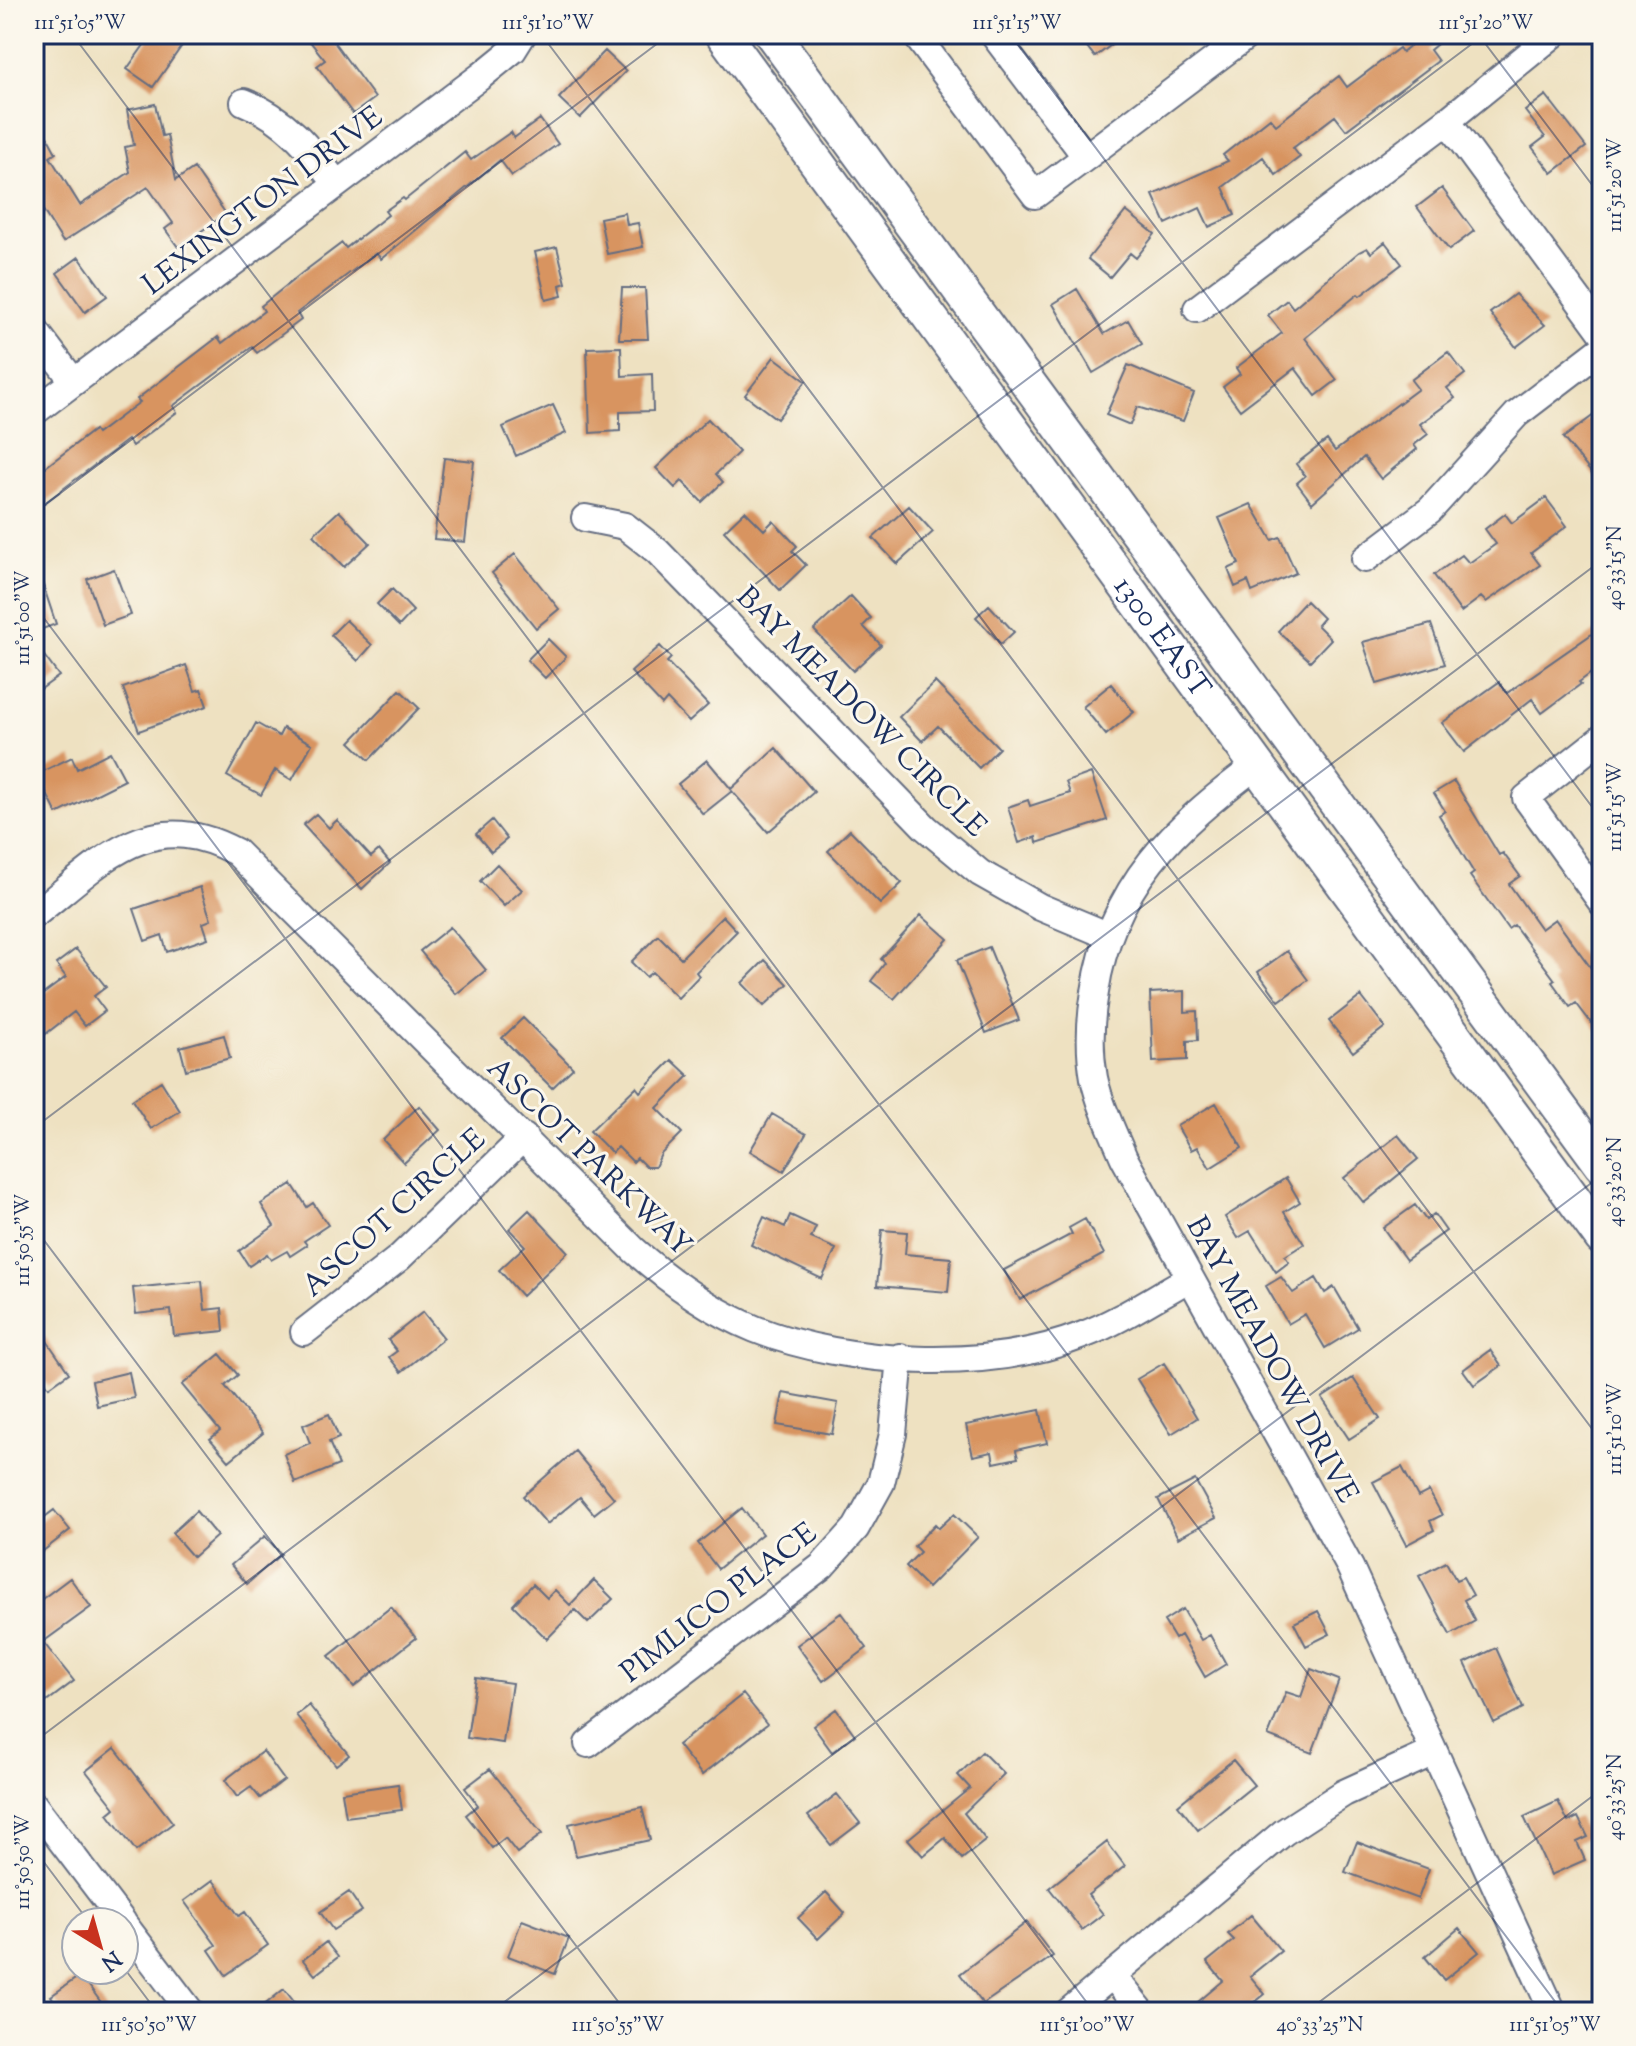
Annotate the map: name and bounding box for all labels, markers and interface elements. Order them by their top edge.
text: 111°51'05"W [34,10,126,39]
text: 111°51'10"W [502,10,594,39]
text: 111°51'15"W [973,10,1061,39]
text: 111°51'20"W [1439,10,1533,39]
street label: LEXINGTON DRIVE [134,97,393,307]
text: 111°51'20"W [1602,138,1631,232]
text: 40°33'15"N [1602,526,1631,610]
street label: 1300 EAST [1102,568,1220,708]
text: 111°51'00"W [10,571,39,665]
street label: BAY MEADOW CIRCLE [725,578,995,848]
text: 111°51'15"W [1602,763,1631,851]
street label: ASCOT PARKWAY [476,1048,701,1267]
street label: ASCOT CIRCLE [293,1120,496,1308]
text: 40°33'20"N [1602,1137,1631,1227]
text: 111°50'55"W [10,1194,39,1286]
street label: BAY MEADOW DRIVE [1174,1209,1368,1511]
text: 111°51'10"W [1602,1383,1631,1475]
street label: PIMLICO PLACE [612,1514,827,1694]
text: 40°33'25"N [1602,1753,1631,1841]
text: 111°50'50"W [10,1814,39,1910]
north arrow [60,1906,140,1986]
text: N [93,1942,127,1978]
text: 111°50'50"W [101,2012,197,2041]
text: 111°50'55"W [572,2012,664,2041]
text: 111°51'00"W [1040,2012,1134,2041]
text: 40°33'25"N [1276,2012,1364,2041]
text: 111°51'05"W [1509,2012,1601,2041]

